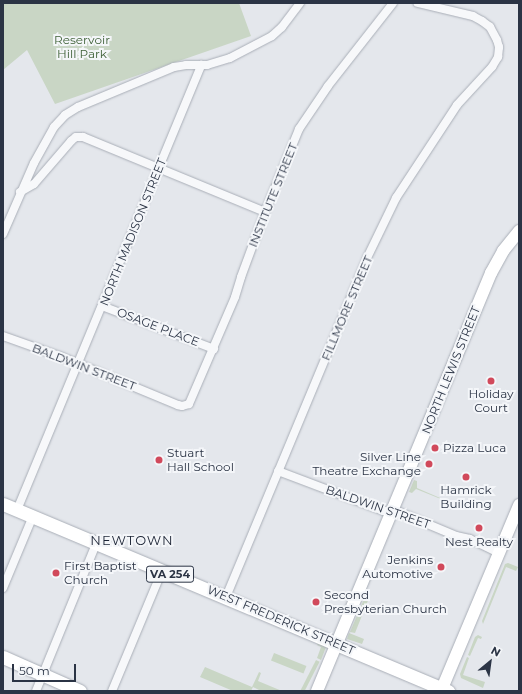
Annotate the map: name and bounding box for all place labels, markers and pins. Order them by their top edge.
marker: Holiday Court [486,376,496,386]
place label: Holiday Court [468,387,514,415]
place label: Pizza Luca [443,441,506,455]
marker: Pizza Luca [430,443,440,453]
place label: Stuart Hall School [167,446,234,474]
place label: Silver Line Theatre Exchange [312,450,421,478]
marker: Stuart Hall School [154,455,164,465]
marker: Silver Line Theatre Exchange [424,459,434,469]
marker: Hamrick Building [461,472,471,482]
place label: Hamrick Building [440,483,492,511]
marker: Nest Realty [474,523,484,533]
place label: Nest Realty [445,535,513,549]
place label: Jenkins Automotive [362,553,433,581]
place label: First Baptist Church [64,559,137,587]
marker: Jenkins Automotive [436,562,446,572]
marker: First Baptist Church [51,568,61,578]
place label: Second Presbyterian Church [324,588,447,616]
marker: Second Presbyterian Church [311,597,321,607]

